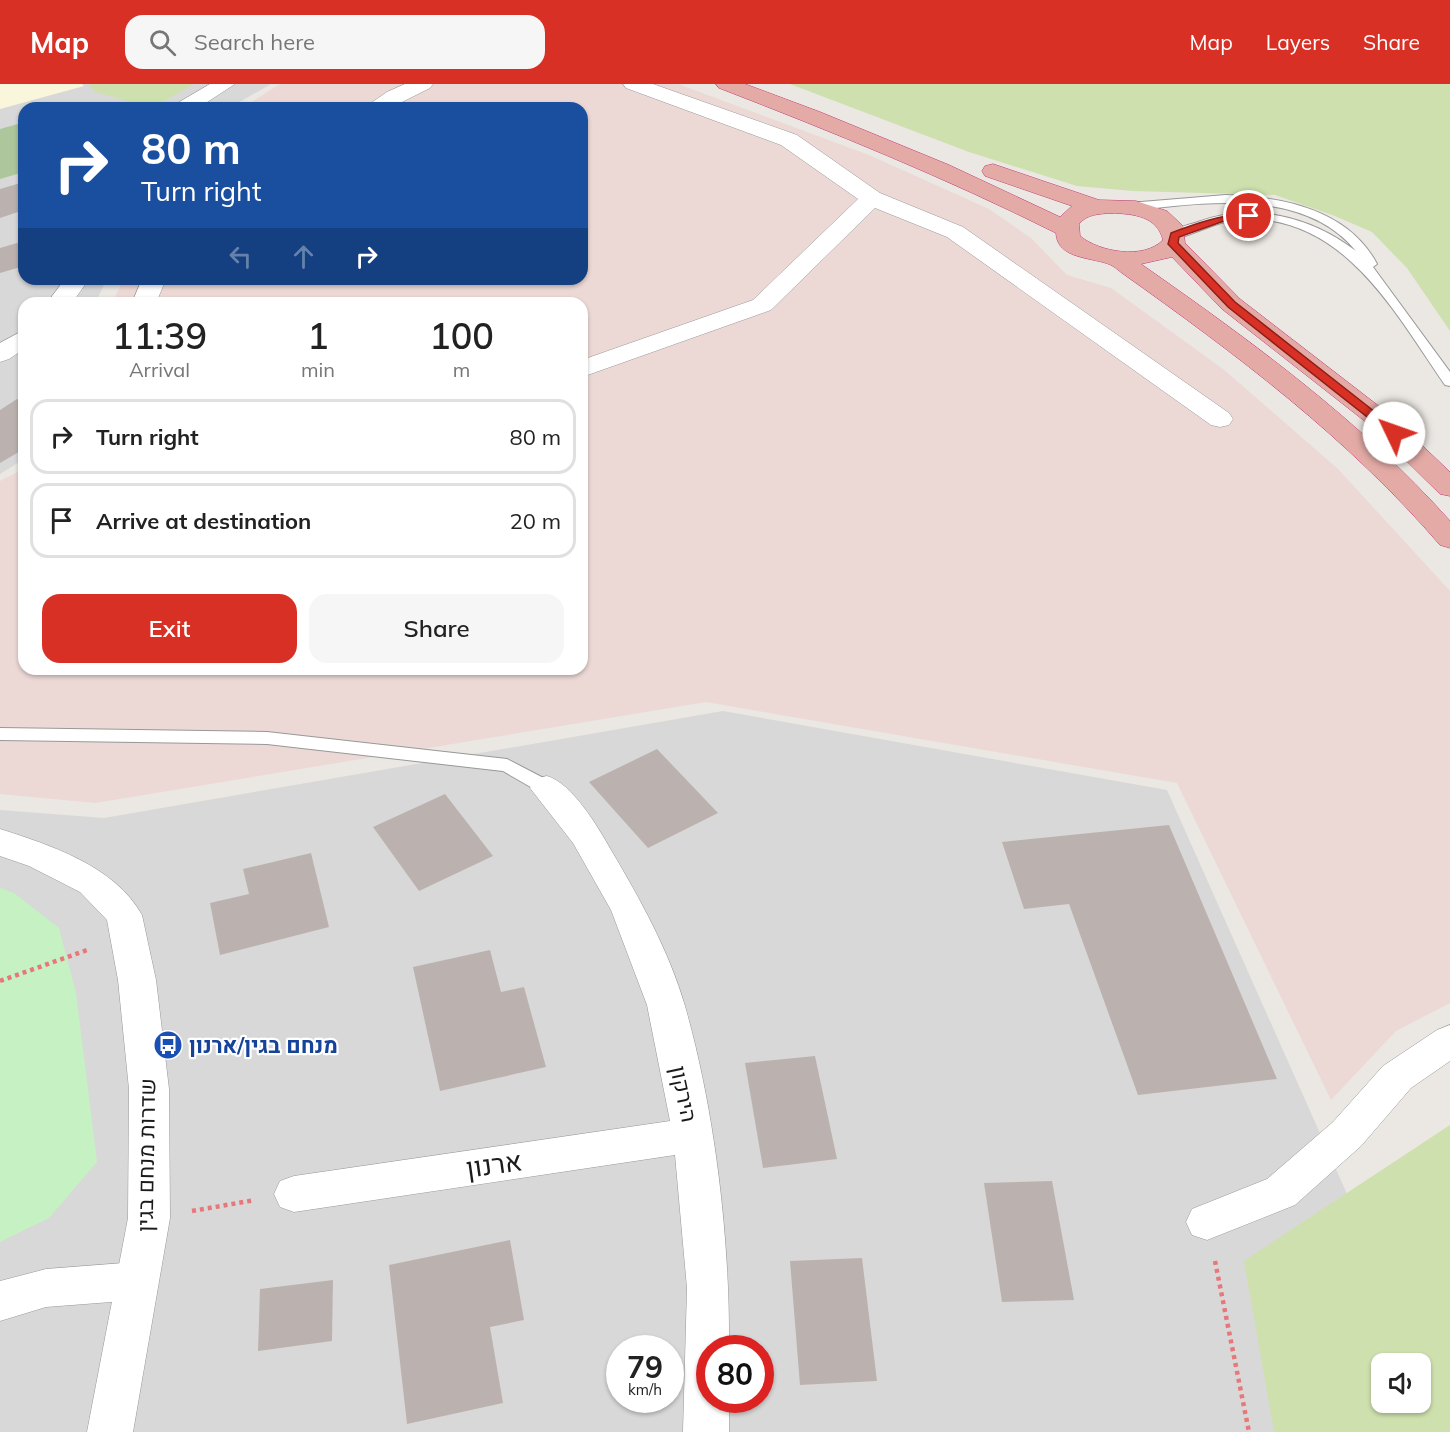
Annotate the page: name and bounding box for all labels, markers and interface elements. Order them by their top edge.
search box [125,15,545,69]
text: Map [30,25,89,60]
icon: search [146,26,179,59]
text: Search here [194,28,315,56]
text: Map [1190,29,1233,55]
text: Layers [1266,29,1330,55]
text: Share [1363,29,1420,55]
text: 80 m [141,122,241,175]
icon: right [42,126,120,204]
text: Turn right [141,174,261,208]
pin [1223,190,1274,241]
icon: arrive [1232,199,1265,232]
icon: left [224,240,257,273]
icon: ahead [287,240,320,273]
icon: right [350,240,383,273]
text: 11:39 [112,313,207,358]
text: 1 [307,313,329,358]
text: 100 [429,313,494,358]
text: Arrival [129,357,190,382]
text: min [301,357,335,382]
text: m [453,357,470,382]
position arrow [1362,401,1426,465]
icon: right [45,420,78,453]
text: Turn right [96,423,199,451]
text: 80 m [510,423,561,451]
icon: arrive [45,504,78,537]
text: Arrive at destination [96,507,311,535]
text: 20 m [510,507,561,535]
button: Exit [42,594,297,663]
button: Share [309,594,564,663]
bus stop icon: מנחם בגין/ארנון [152,1029,184,1061]
place label: מנחם בגין/ארנון [189,1031,338,1059]
street label: הירקון [664,1063,704,1125]
street label: שדרות מנחם בגין [131,1078,161,1232]
street label: ארנון [464,1143,524,1185]
speed limit sign: 80 [696,1335,774,1413]
text: 79 [627,1348,663,1386]
map controls [1371,1353,1431,1413]
button: sound [1371,1353,1431,1413]
text: km/h [628,1380,662,1399]

